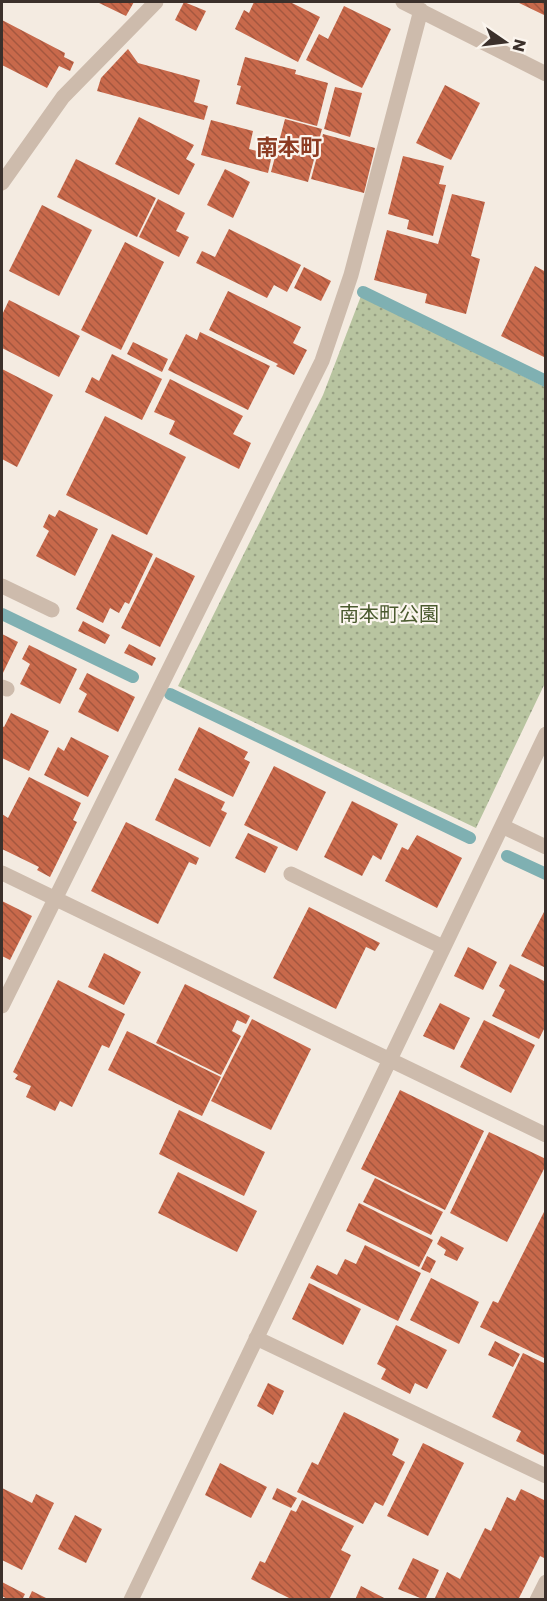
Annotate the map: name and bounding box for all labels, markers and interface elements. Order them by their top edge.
north arrow [475,12,535,72]
text: N [506,37,532,54]
district label: 南本町 [256,132,322,163]
park label: 南本町公園 [339,600,439,628]

